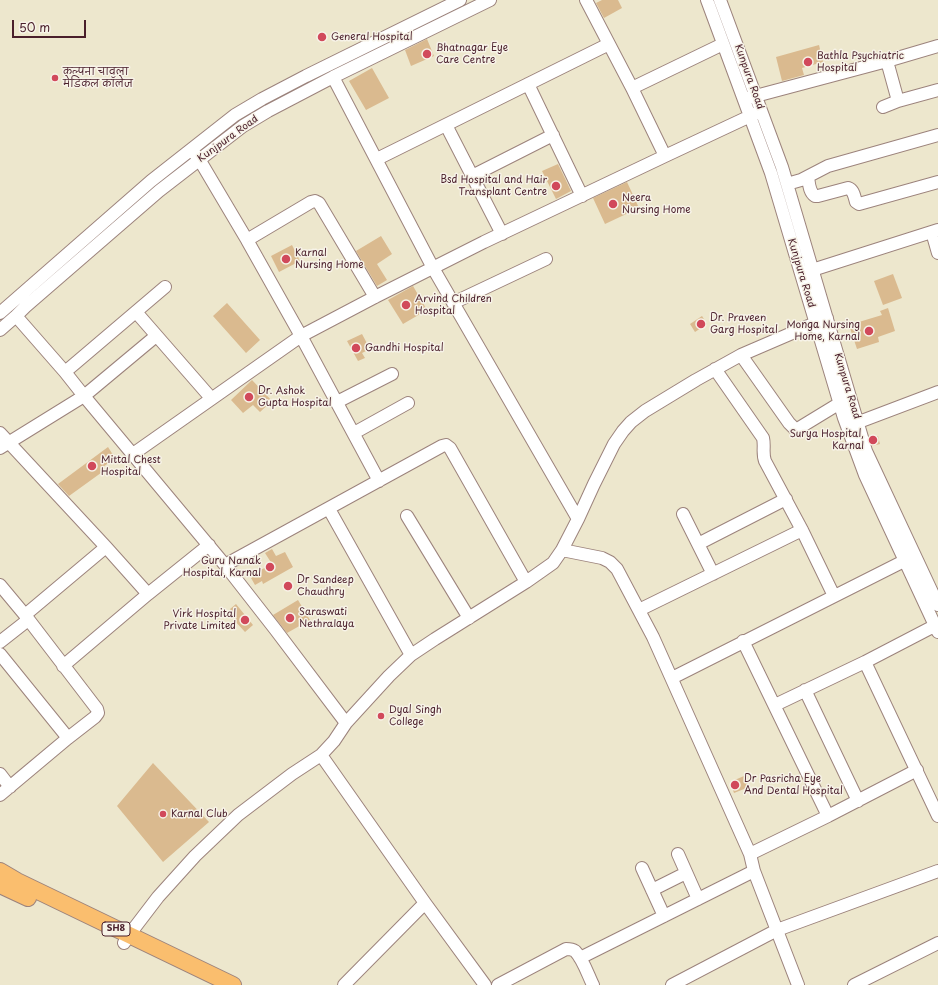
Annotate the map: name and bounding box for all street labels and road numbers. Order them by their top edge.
street label: Kunpura Road [732,43,766,111]
street label: Kunjpura Road [195,113,261,165]
street label: Kunjpura Road [785,237,817,309]
street label: Kunpura Road [831,352,863,420]
road number: SH8 [102,922,130,936]

